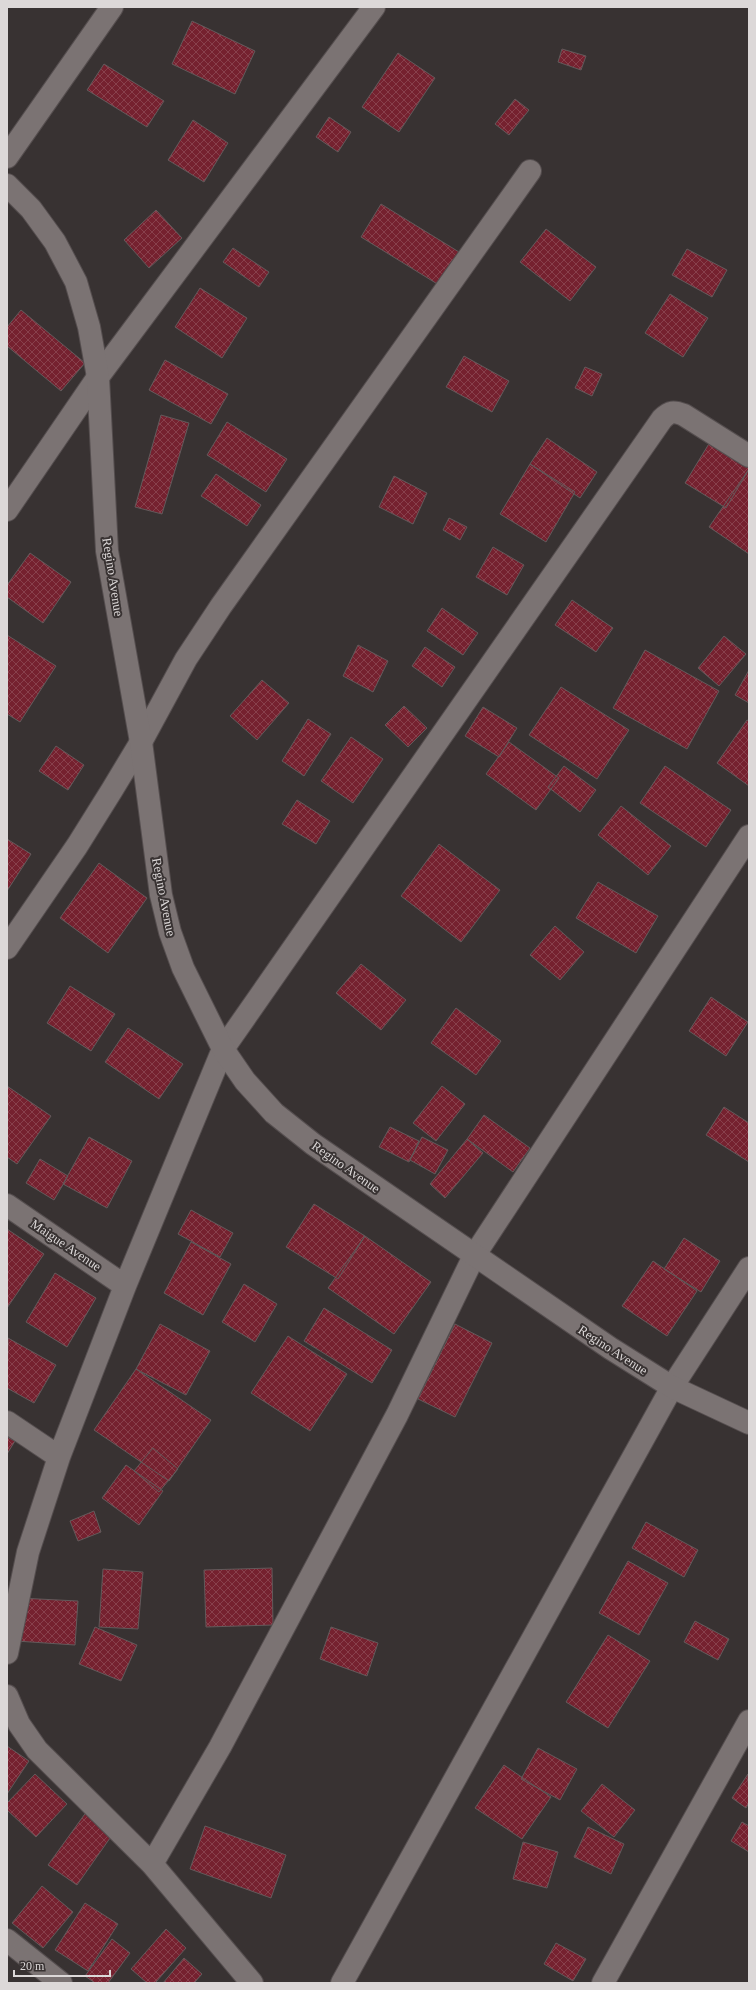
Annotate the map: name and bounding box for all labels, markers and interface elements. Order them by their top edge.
street label: Regino Avenue [99,537,127,618]
street label: Regino Avenue [149,857,179,938]
street label: Regino Avenue [309,1138,383,1196]
street label: Maigue Avenue [28,1216,104,1274]
street label: Regino Avenue [576,1322,651,1378]
scale bar [14,1952,110,1978]
text: 20 m [20,1959,45,1973]

